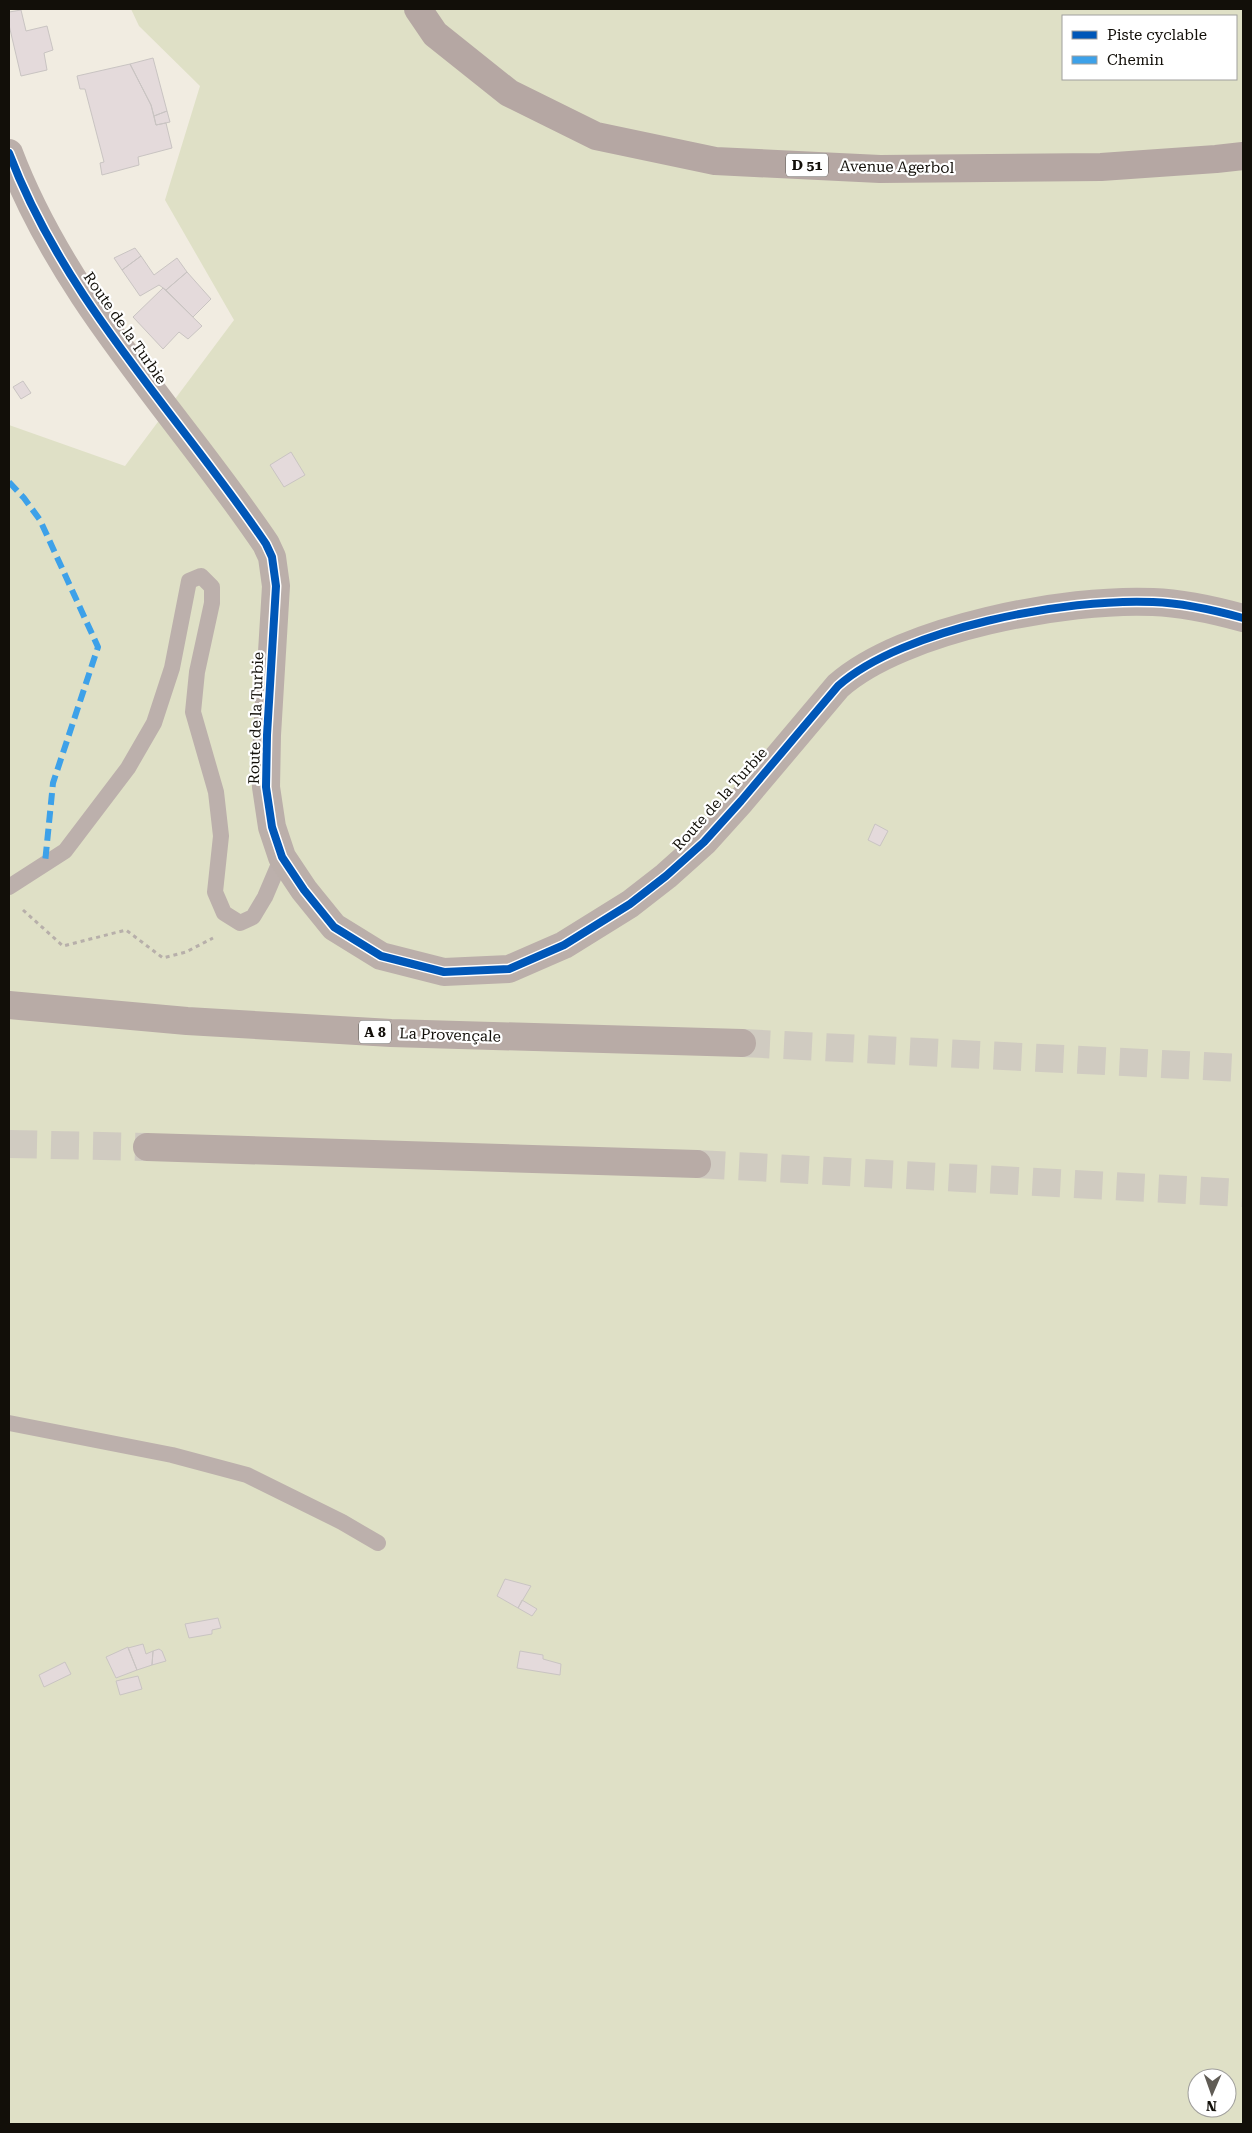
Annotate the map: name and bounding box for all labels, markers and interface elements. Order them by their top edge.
legend [1062,15,1237,80]
text: Piste cyclable [1107,26,1207,44]
text: Chemin [1107,51,1164,69]
road number: D 51 [786,154,828,176]
street label: Avenue Agerbol [840,157,955,177]
street label: Route de la Turbie [80,269,170,387]
street label: Route de la Turbie [245,651,267,785]
street label: Route de la Turbie [669,744,771,854]
road number: A 8 [359,1020,391,1044]
street label: La Provençale [399,1024,501,1046]
north arrow [1187,2068,1237,2118]
text: N [1206,2098,1217,2114]

